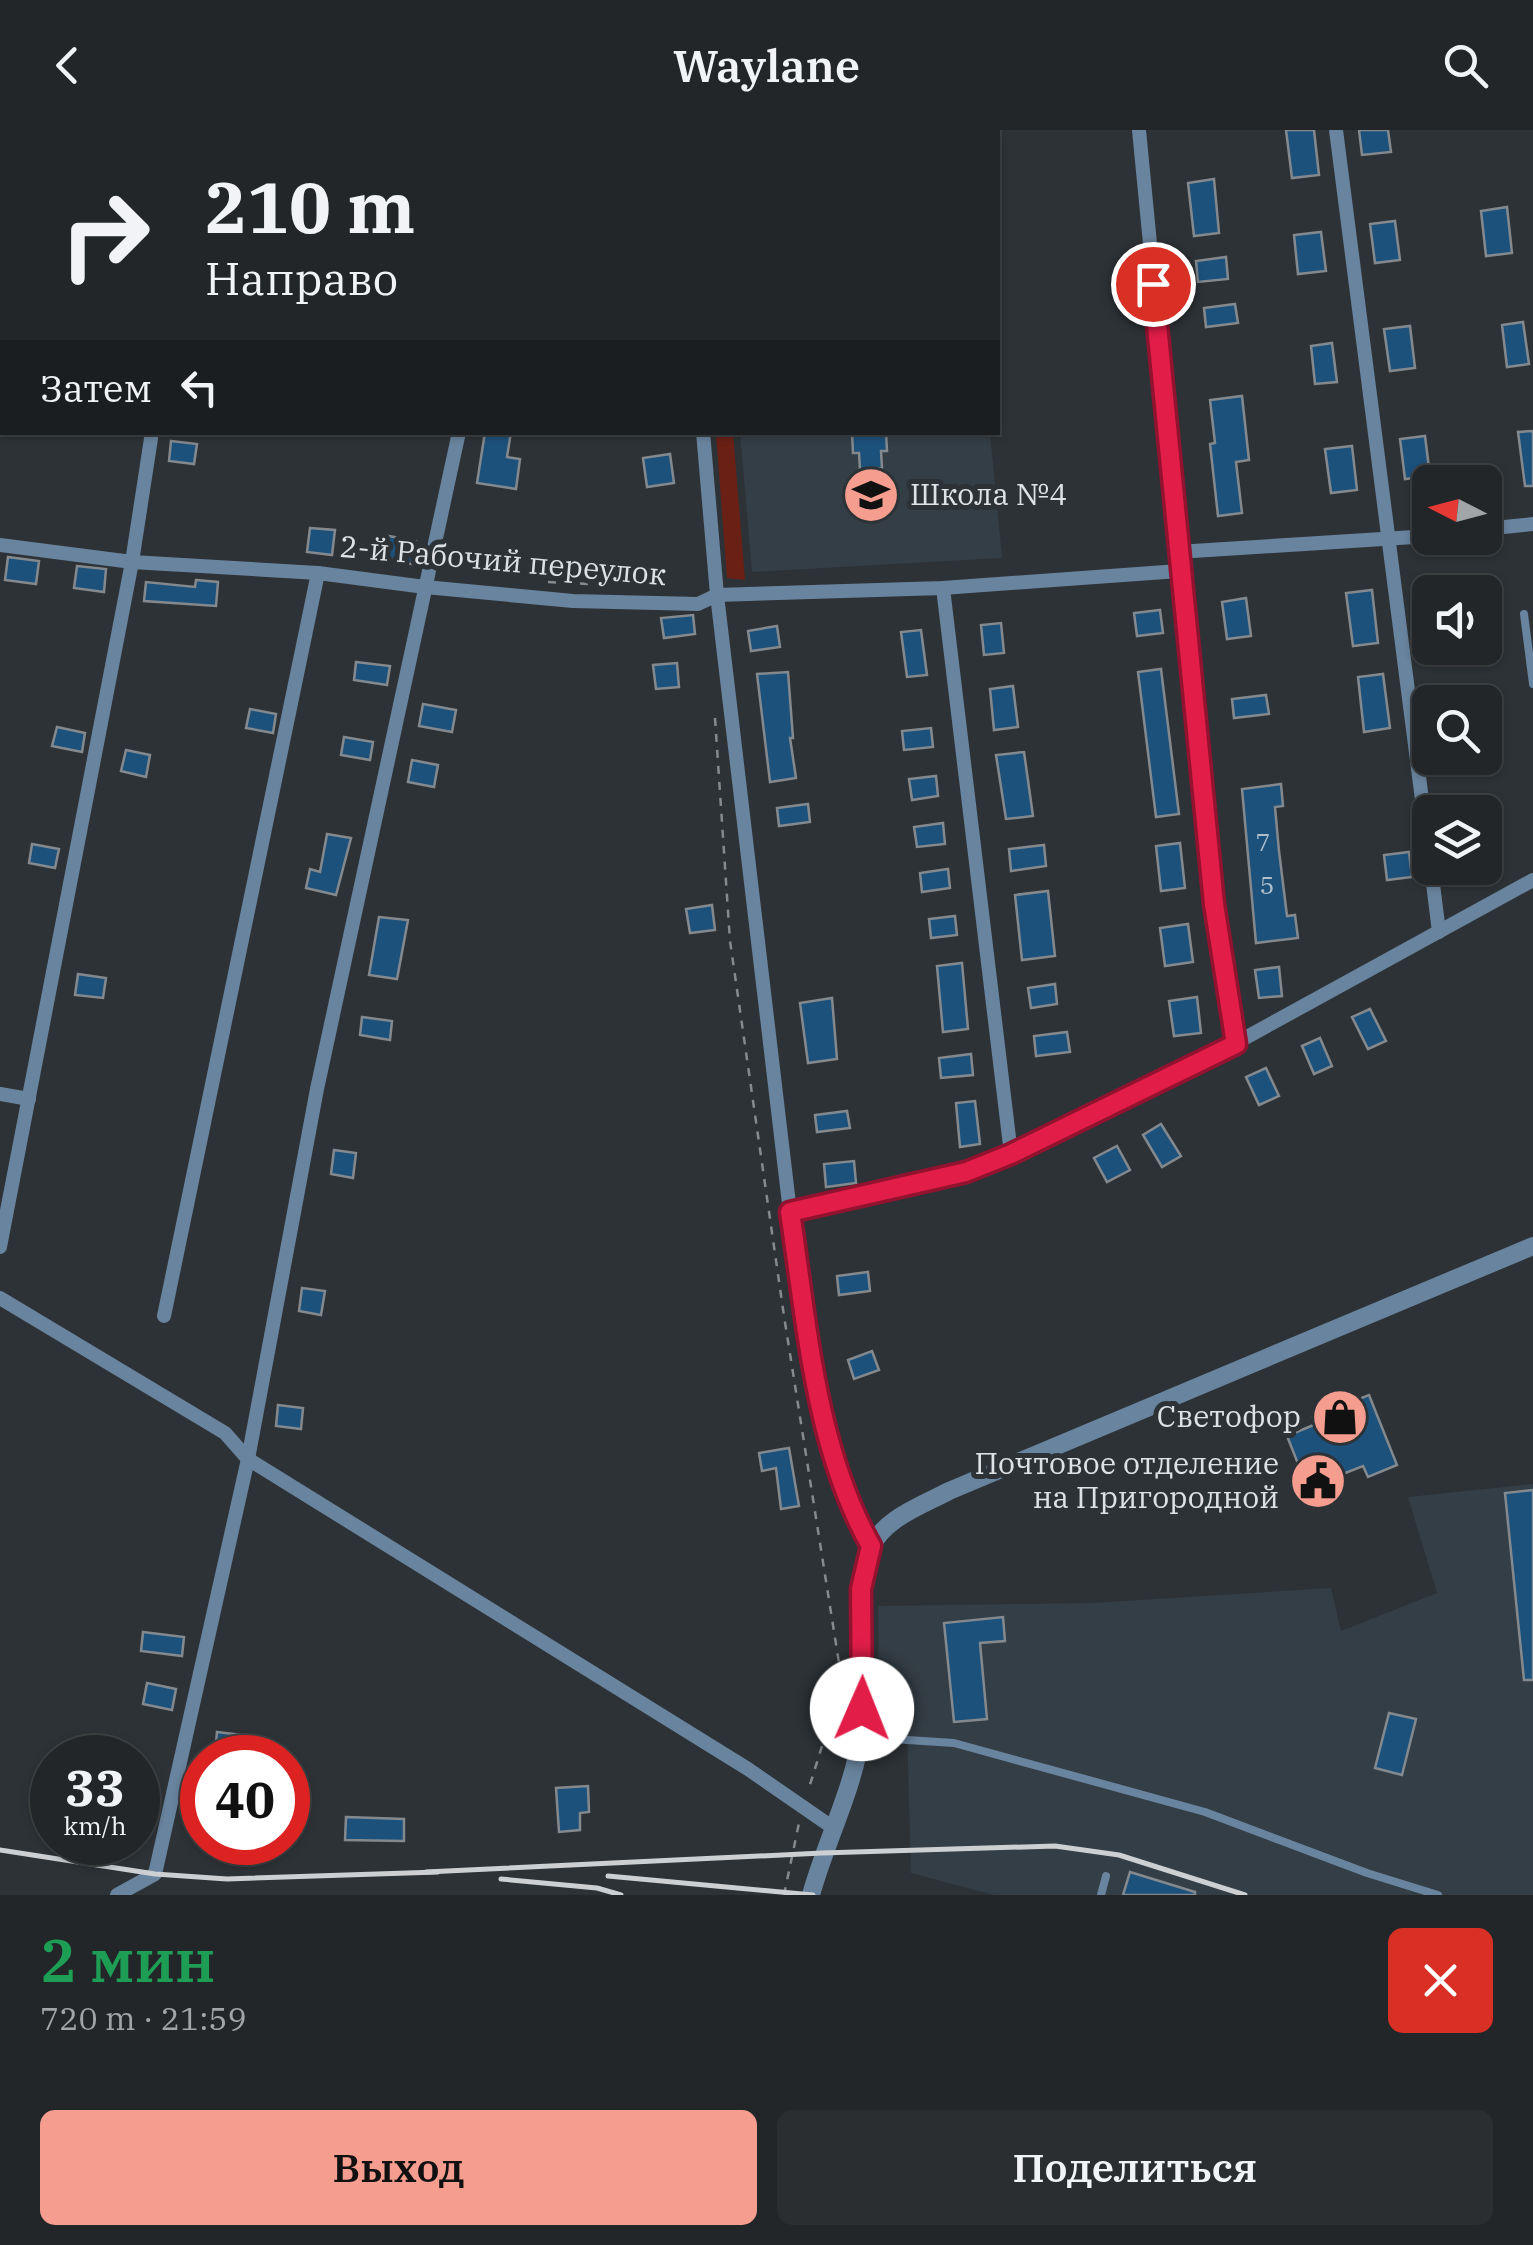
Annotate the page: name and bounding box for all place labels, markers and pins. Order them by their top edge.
pin [1111,242,1196,327]
school or university icon: Школа №4 [841,465,901,525]
place label: Школа №4 [910,474,1067,513]
shop icon: Светофор [1310,1387,1370,1447]
place label: Светофор [1157,1396,1301,1435]
place label: Почтовое отделение на Пригородной [974,1443,1279,1516]
public building icon: Почтовое отделение на Пригородной [1288,1451,1348,1511]

